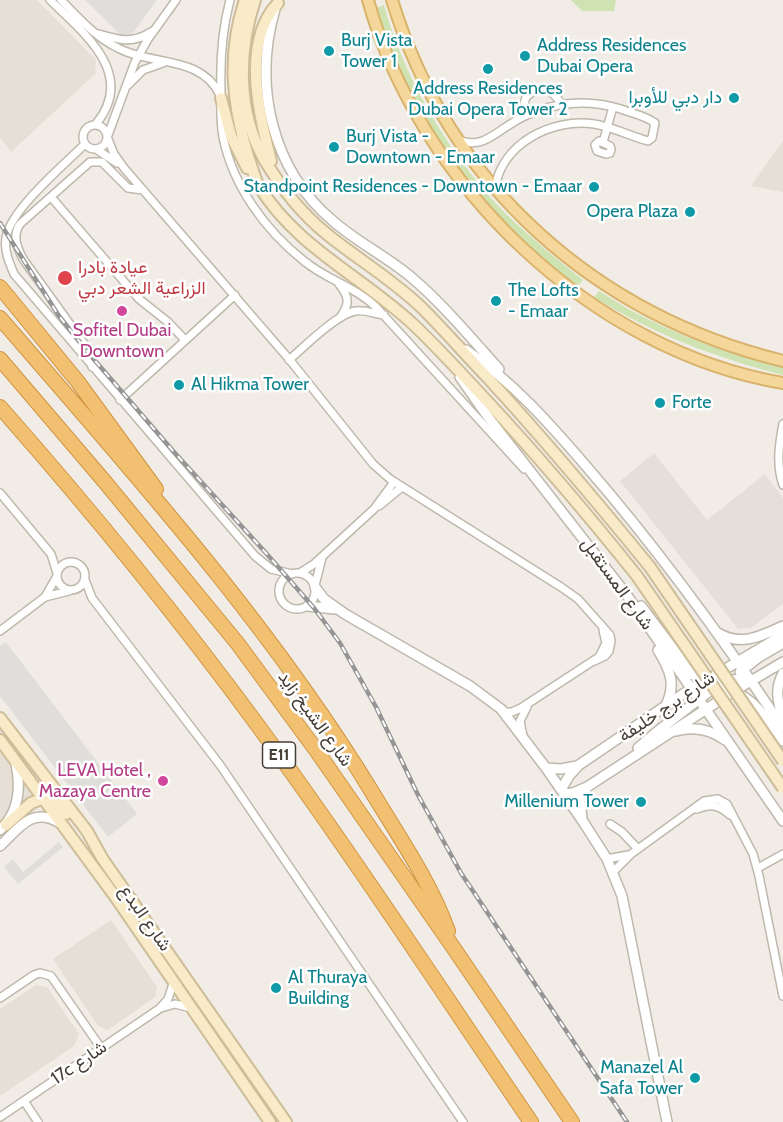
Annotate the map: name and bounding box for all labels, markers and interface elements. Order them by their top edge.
place label: Burj Vista Tower 1 [341,30,412,72]
place label: Address Residences Dubai Opera [537,35,686,78]
marker: Burj Vista Tower 1 [322,44,336,58]
marker: Address Residences Dubai Opera [518,49,532,63]
marker: Address Residences Dubai Opera Tower 2 [481,62,495,76]
place label: Address Residences Dubai Opera Tower 2 [408,78,568,121]
place label: دار دبي للأوبرا [628,87,722,109]
marker: دار دبي للأوبرا [727,91,741,105]
place label: Burj Vista - Downtown - Emaar [346,126,495,168]
marker: Burj Vista - Downtown - Emaar [327,140,341,154]
place label: Standpoint Residences - Downtown - Emaar [244,176,582,198]
marker: Standpoint Residences - Downtown - Emaar [587,180,601,194]
place label: Opera Plaza [587,201,678,223]
marker: Opera Plaza [683,205,697,219]
place label: عيادة بادرا الزراعية الشعر دبي [78,257,206,300]
marker: عيادة بادرا الزراعية الشعر دبي [56,269,74,287]
place label: The Lofts - Emaar [508,280,579,322]
marker: The Lofts - Emaar [489,294,503,308]
marker: Sofitel Dubai Downtown [115,304,129,318]
place label: Sofitel Dubai Downtown [73,320,171,362]
place label: Al Hikma Tower [191,374,309,396]
marker: Al Hikma Tower [172,378,186,392]
place label: Forte [672,392,711,414]
marker: Forte [653,396,667,410]
street label: شارع المستقبل [576,533,658,635]
street label: شارع الشيخ زايد [273,667,357,771]
street label: شارع برج خليفة [615,667,719,747]
road number: E11 [262,742,296,768]
place label: LEVA Hotel , Mazaya Centre [39,760,151,802]
marker: LEVA Hotel , Mazaya Centre [156,774,170,788]
place label: Millenium Tower [504,791,629,813]
marker: Millenium Tower [634,795,648,809]
street label: شارع البدع [114,880,176,956]
place label: Al Thuraya Building [288,967,367,1010]
marker: Al Thuraya Building [269,981,283,995]
street label: 17c شارع [47,1037,111,1089]
place label: Manazel Al Safa Tower [600,1057,683,1100]
marker: Manazel Al Safa Tower [688,1071,702,1085]

